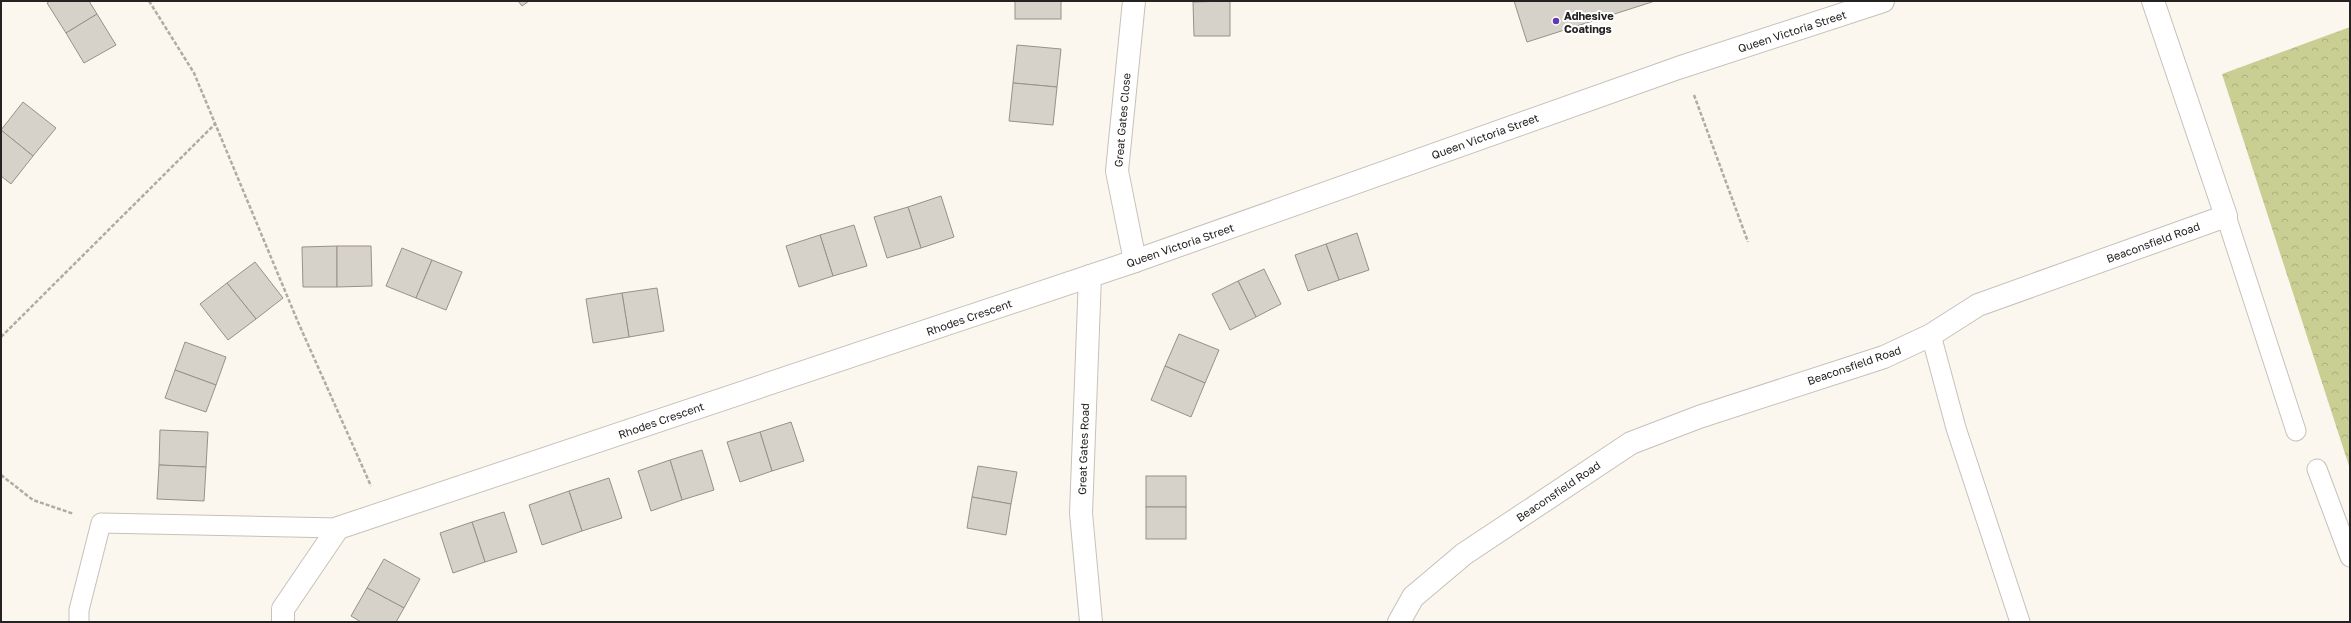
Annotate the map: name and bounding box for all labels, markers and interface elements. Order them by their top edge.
street label: Queen Victoria Street [1736,7,1848,55]
place label: Adhesive Coatings [1564,9,1614,35]
marker: Adhesive Coatings [1551,16,1561,26]
street label: Great Gates Close [1111,72,1133,168]
street label: Queen Victoria Street [1430,111,1540,161]
street label: Beaconsfield Road [2105,219,2201,265]
street label: Queen Victoria Street [1124,220,1236,270]
street label: Rhodes Crescent [924,296,1014,338]
street label: Beaconsfield Road [1805,343,1903,387]
street label: Rhodes Crescent [616,399,706,441]
street label: Great Gates Road [1075,403,1091,495]
street label: Beaconsfield Road [1514,458,1602,524]

